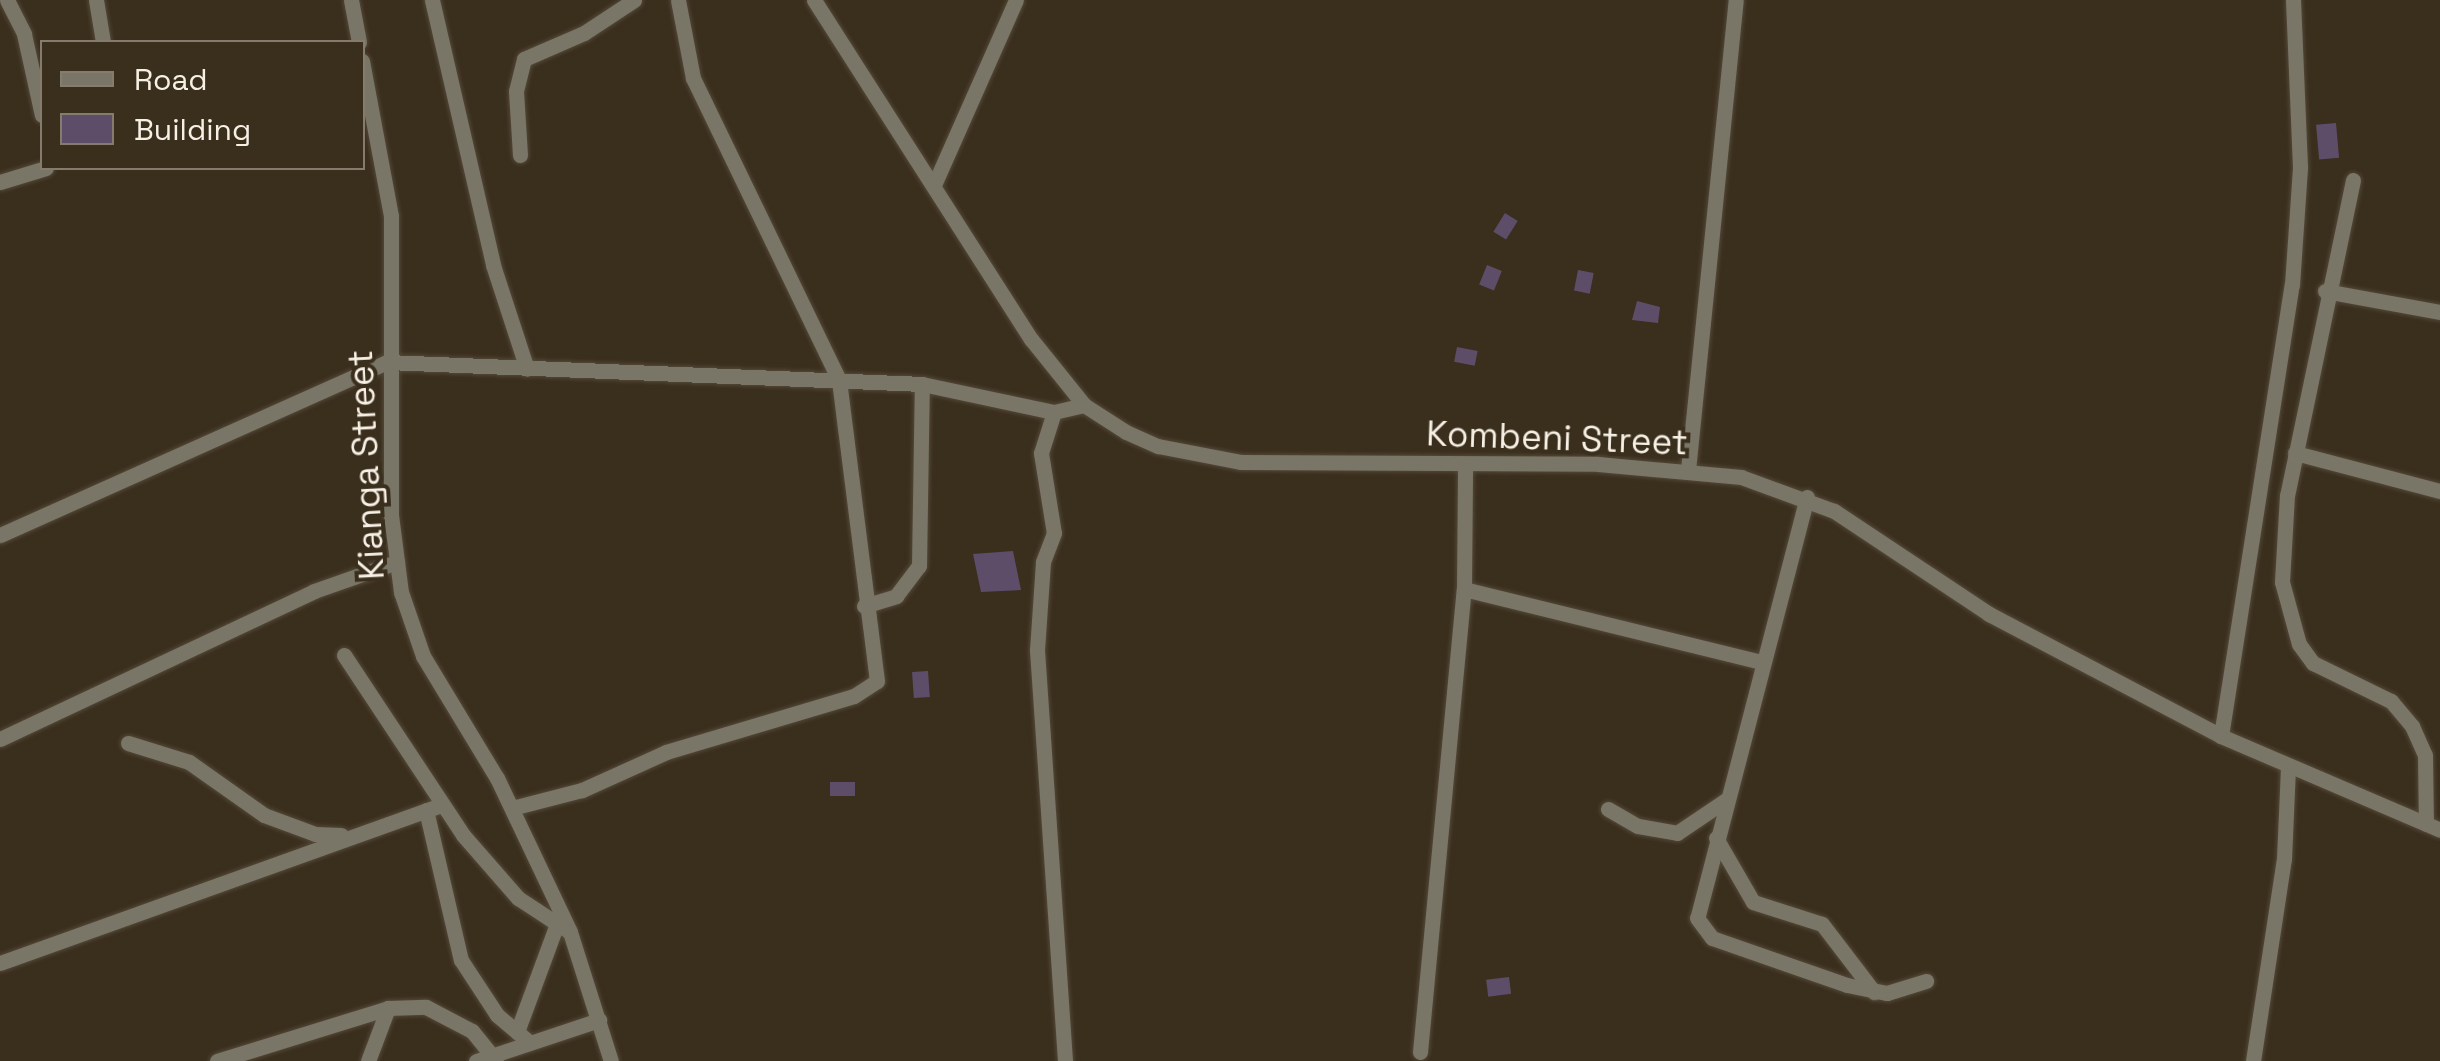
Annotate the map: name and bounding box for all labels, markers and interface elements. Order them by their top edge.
legend [40,40,365,170]
text: Road [134,60,208,99]
text: Building [134,110,251,149]
street label: Kianga Street [339,349,393,581]
street label: Kombeni Street [1426,412,1688,464]

